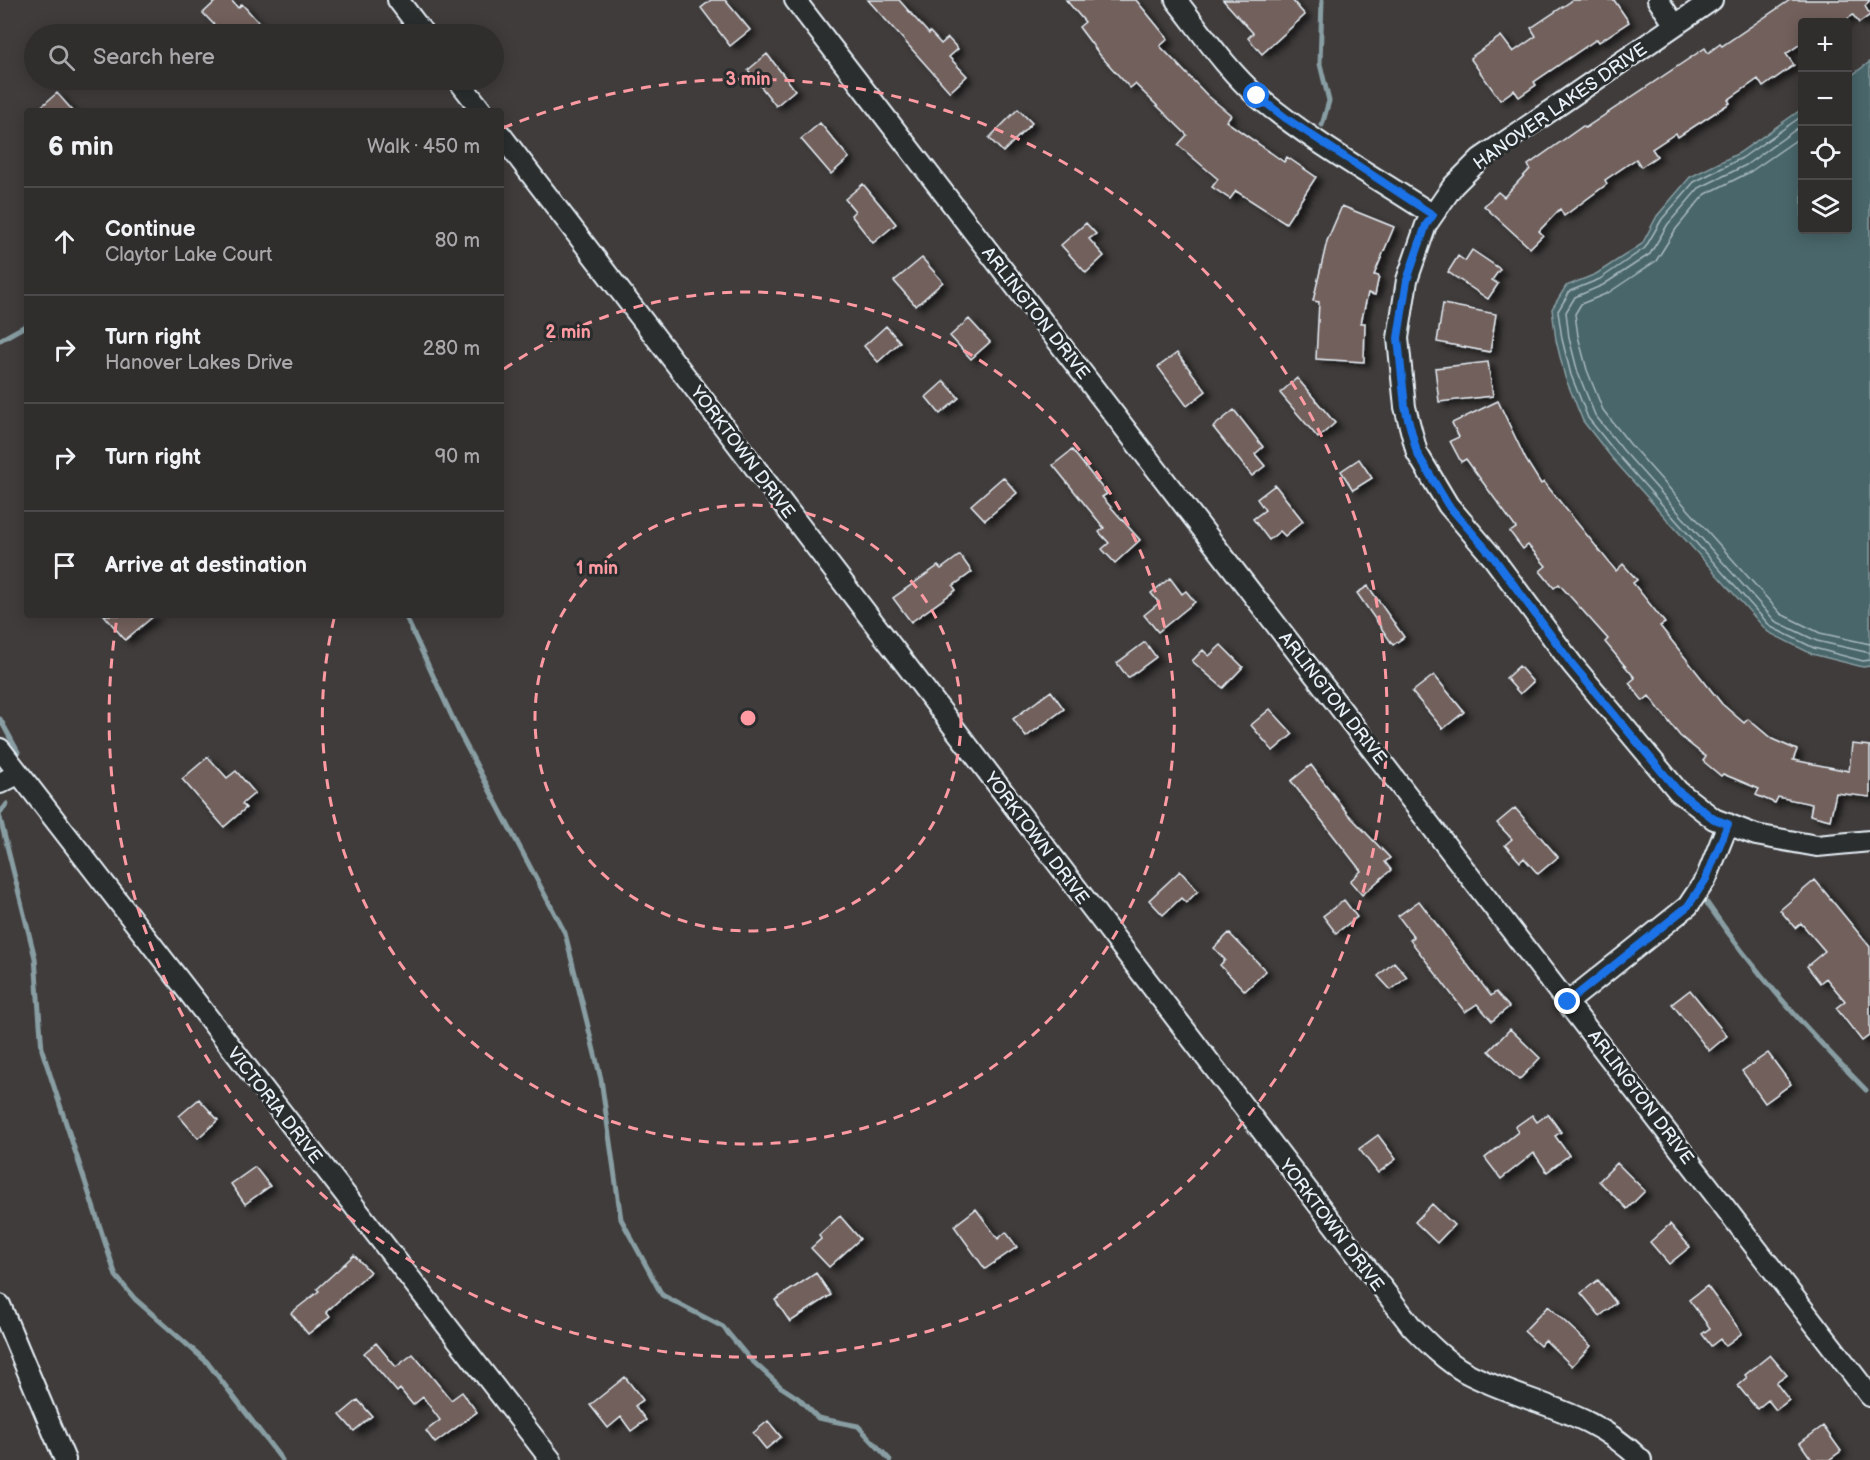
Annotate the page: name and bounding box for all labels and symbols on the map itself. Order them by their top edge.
street label: HANOVER LAKES DRIVE [1470,38,1651,174]
text: 3 min [725,69,771,90]
route start [1243,82,1269,108]
street label: ARLINGTON DRIVE [977,243,1094,384]
text: 2 min [545,322,591,343]
street label: YORKTOWN DRIVE [685,381,799,523]
text: 1 min [576,558,618,579]
street label: ARLINGTON DRIVE [1274,628,1391,769]
centre of rings [738,708,758,728]
street label: YORKTOWN DRIVE [979,767,1093,909]
route end [1554,988,1580,1014]
street label: ARLINGTON DRIVE [1583,1026,1698,1169]
street label: VICTORIA DRIVE [223,1043,327,1168]
street label: YORKTOWN DRIVE [1274,1154,1388,1296]

